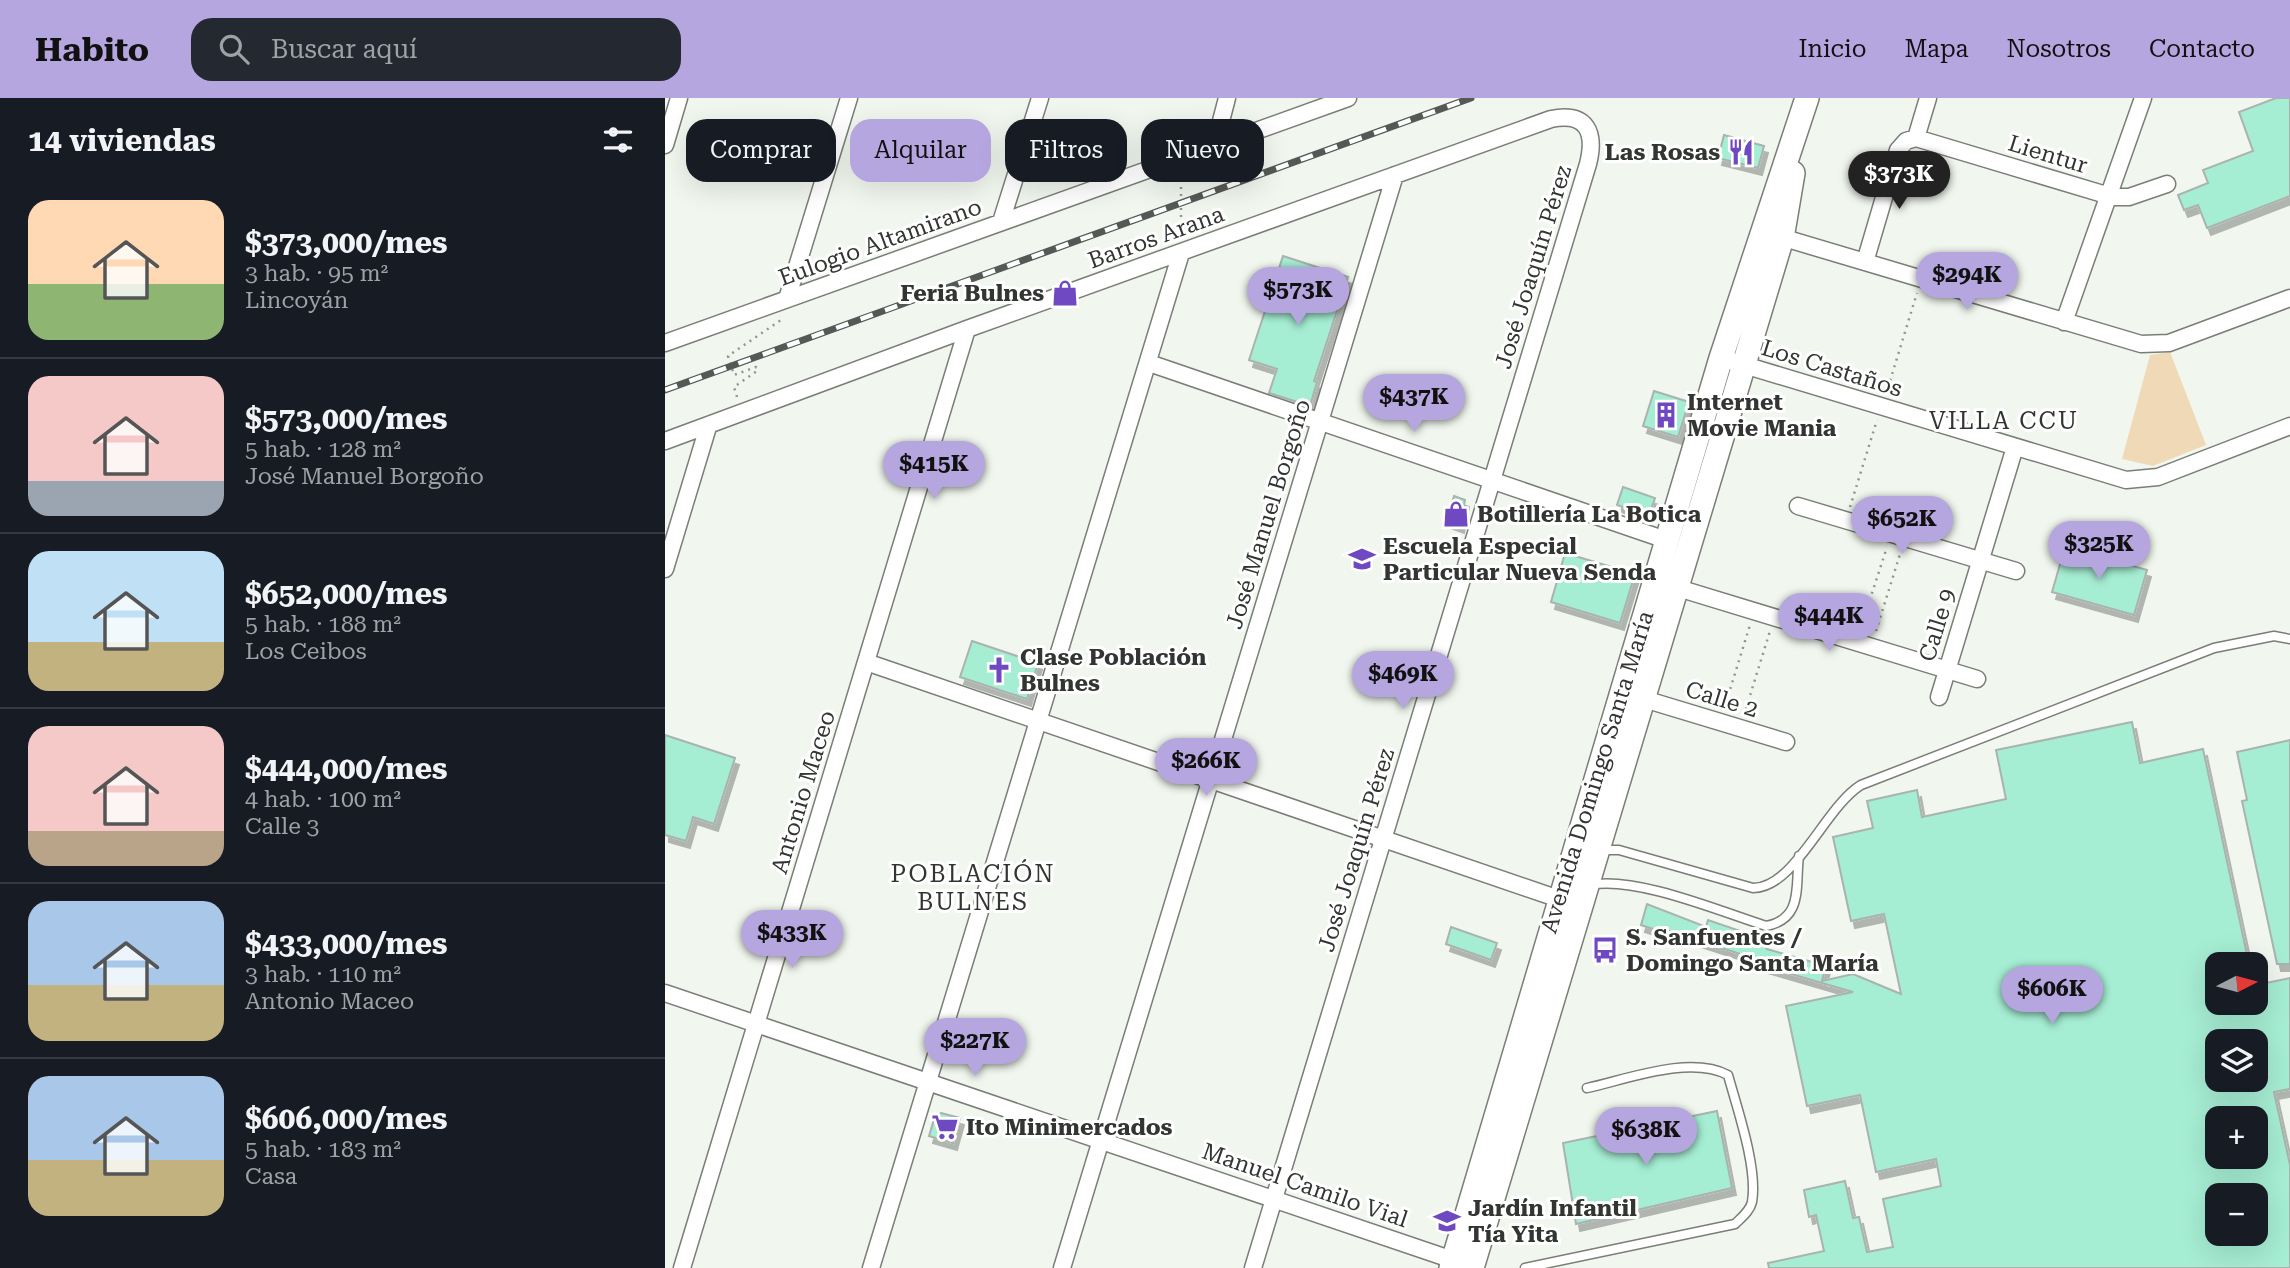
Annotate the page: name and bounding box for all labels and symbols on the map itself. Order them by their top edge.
street label: Lientur [2005,130,2091,179]
restaurant icon: Las Rosas [1726,137,1756,167]
place label: Las Rosas [1605,139,1720,166]
pin: $373K [1850,152,1948,211]
street label: José Joaquín Pérez [1490,162,1577,372]
street label: Eulogio Altamirano [775,193,985,292]
street label: Barros Arana [1085,200,1228,275]
pin: $294K [1918,252,2016,312]
pin: $573K [1249,268,1347,327]
shop icon: Feria Bulnes [1050,278,1080,308]
place label: Feria Bulnes [900,280,1044,307]
street label: Los Castaños [1758,334,1906,403]
pin: $437K [1365,374,1463,434]
place label: Internet Movie Mania [1687,389,1837,442]
street label: José Manuel Borgoño [1221,396,1316,632]
building icon: Internet Movie Mania [1651,400,1681,430]
district label: VILLA CCU [1929,407,2079,435]
pin: $415K [885,442,983,501]
pin: $652K [1853,496,1951,556]
shop icon: Botillería La Botica [1441,499,1471,529]
place label: Botillería La Botica [1477,501,1702,528]
pin: $325K [2050,522,2148,581]
place label: Escuela Especial Particular Nueva Senda [1383,533,1657,586]
school or university icon: Escuela Especial Particular Nueva Senda [1347,544,1377,574]
street label: Calle 9 [1914,585,1961,665]
pin: $444K [1780,594,1878,653]
street label: Avenida Domingo Santa María [1536,607,1660,937]
place label: Clase Población Bulnes [1020,644,1207,697]
pin: $469K [1354,652,1452,711]
church icon: Clase Población Bulnes [984,655,1014,685]
street label: Calle 2 [1682,676,1761,723]
street label: Antonio Maceo [766,707,841,877]
pin: $266K [1157,738,1255,798]
street label: José Joaquín Pérez [1313,745,1400,955]
district label: POBLACIÓN BULNES [891,859,1055,916]
pin: $433K [743,910,841,970]
place label: S. Sanfuentes / Domingo Santa María [1626,924,1879,977]
bus stop icon: S. Sanfuentes / Domingo Santa María [1590,935,1620,965]
north arrow [2205,952,2268,1015]
pin: $606K [2003,967,2101,1026]
pin: $227K [926,1018,1024,1078]
pin: $638K [1597,1108,1695,1167]
supermarket icon: Ito Minimercados [930,1112,960,1142]
place label: Ito Minimercados [966,1114,1173,1141]
street label: Manuel Camilo Vial [1198,1138,1411,1233]
place label: Jardín Infantil Tía Yita [1468,1195,1637,1248]
school or university icon: Jardín Infantil Tía Yita [1432,1206,1462,1236]

